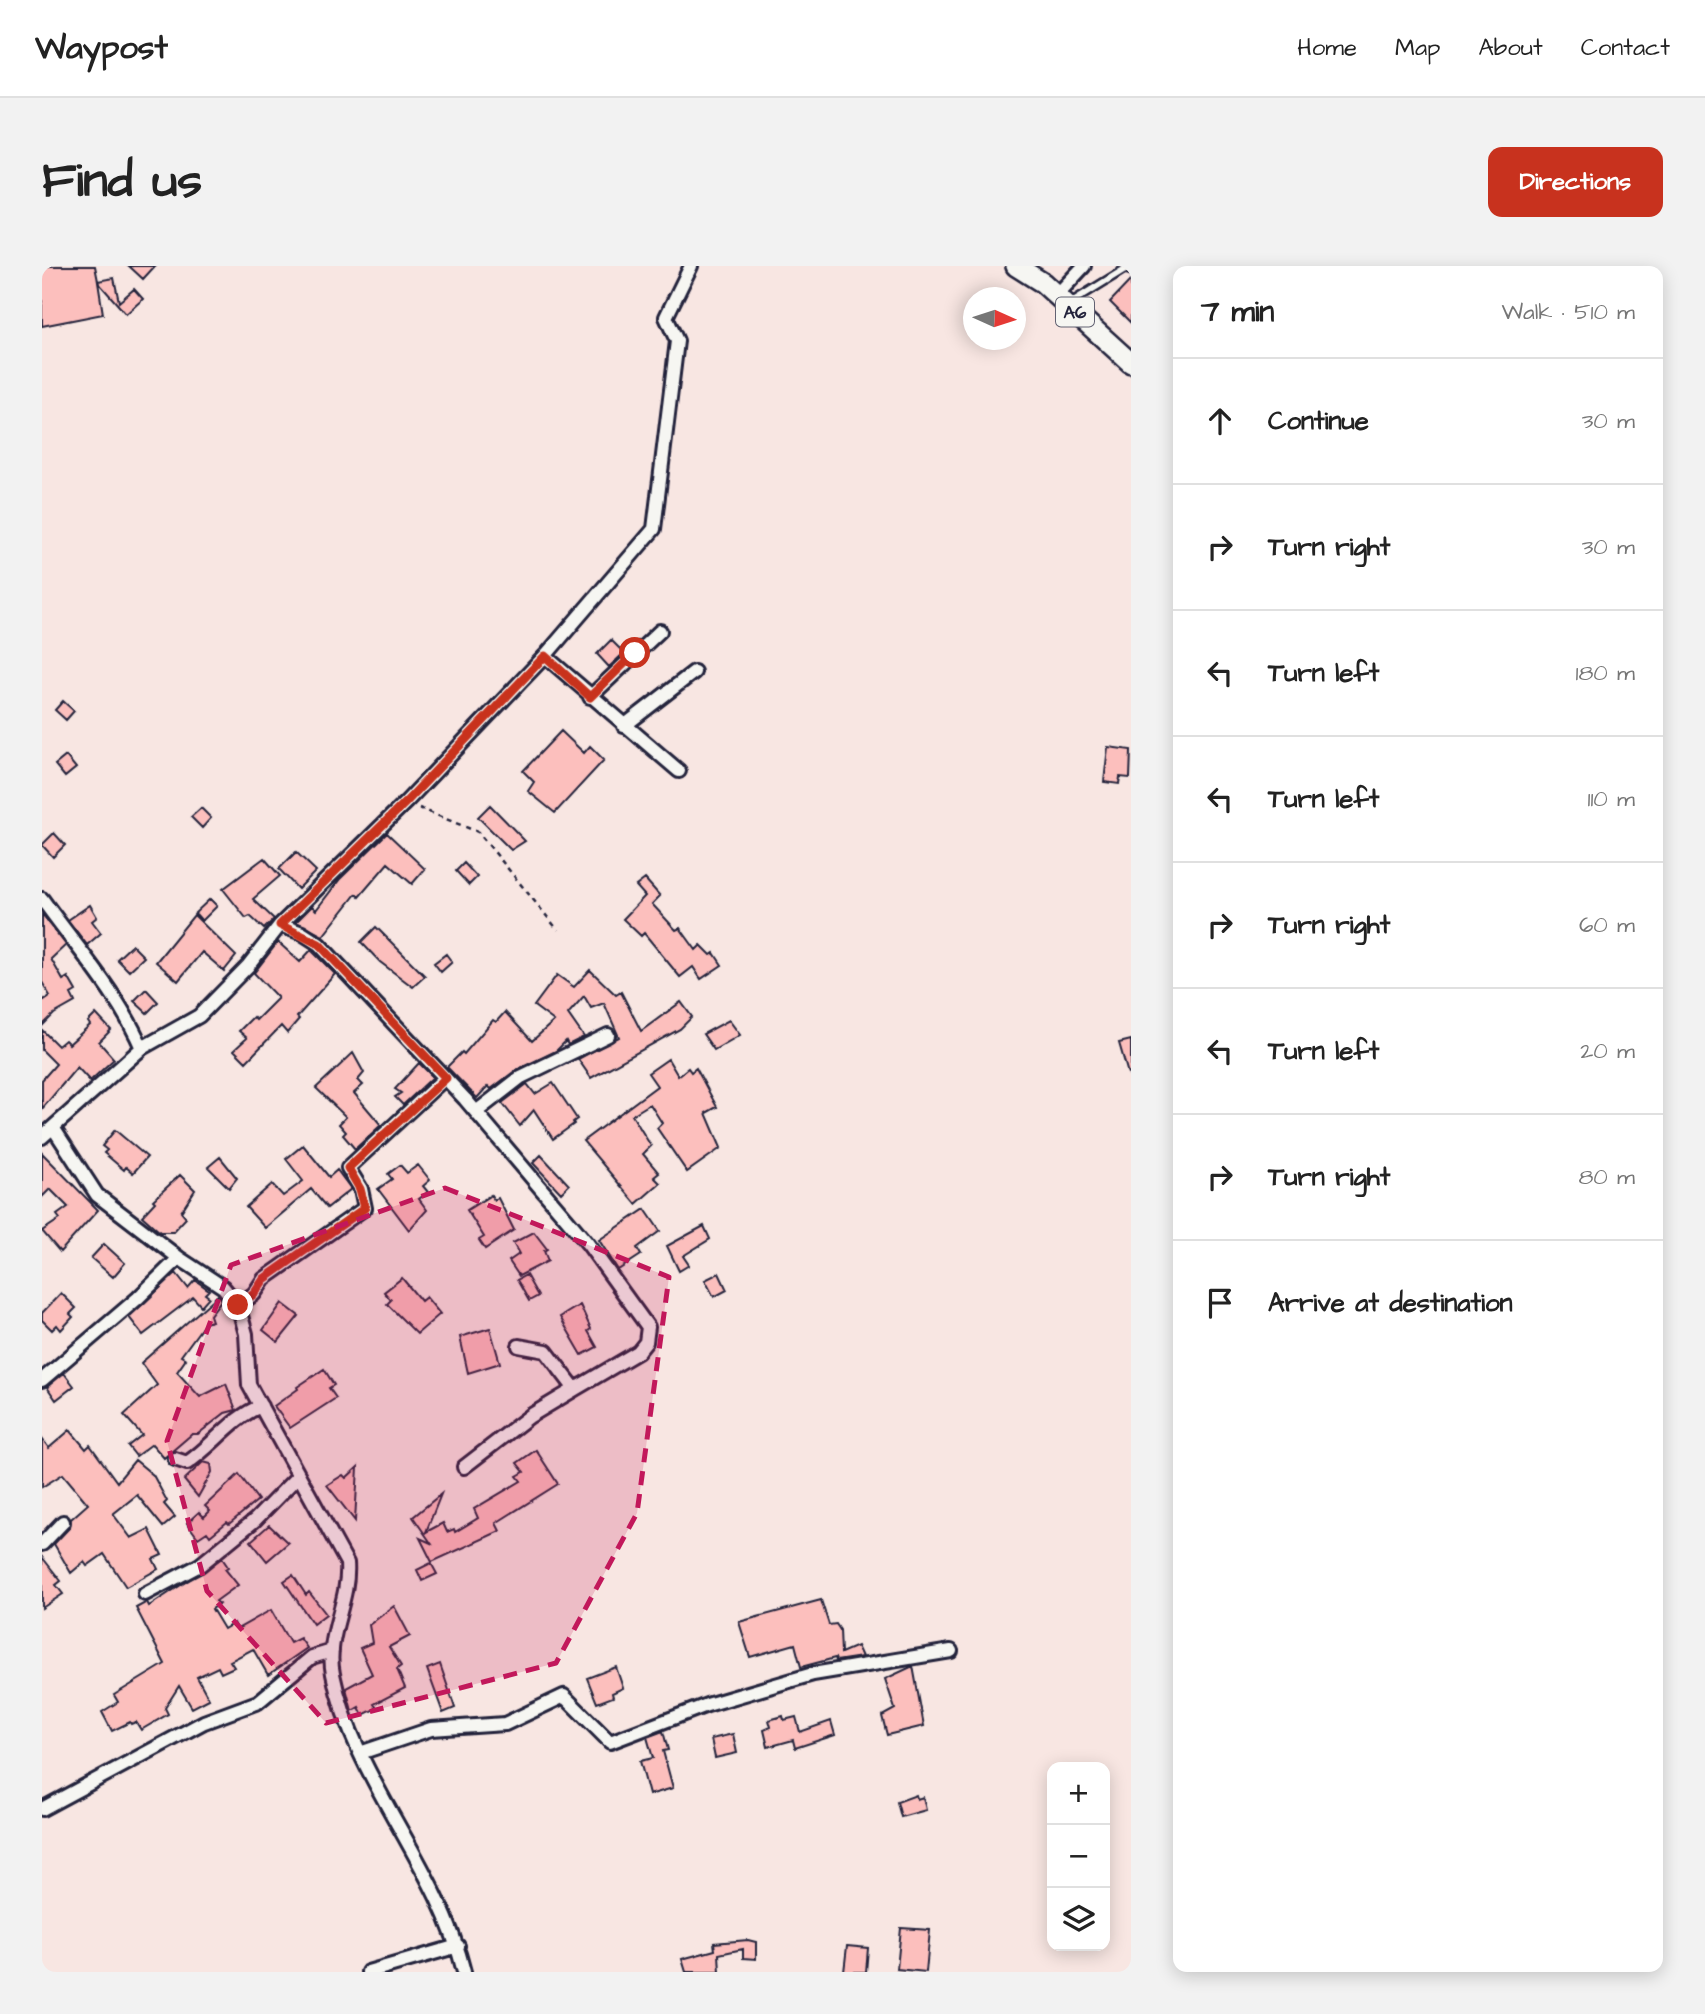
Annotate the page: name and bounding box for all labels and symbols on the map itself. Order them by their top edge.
north arrow [963,287,1026,350]
road number: A6 [1056,298,1094,326]
route start [619,637,650,668]
route end [222,1289,253,1320]

